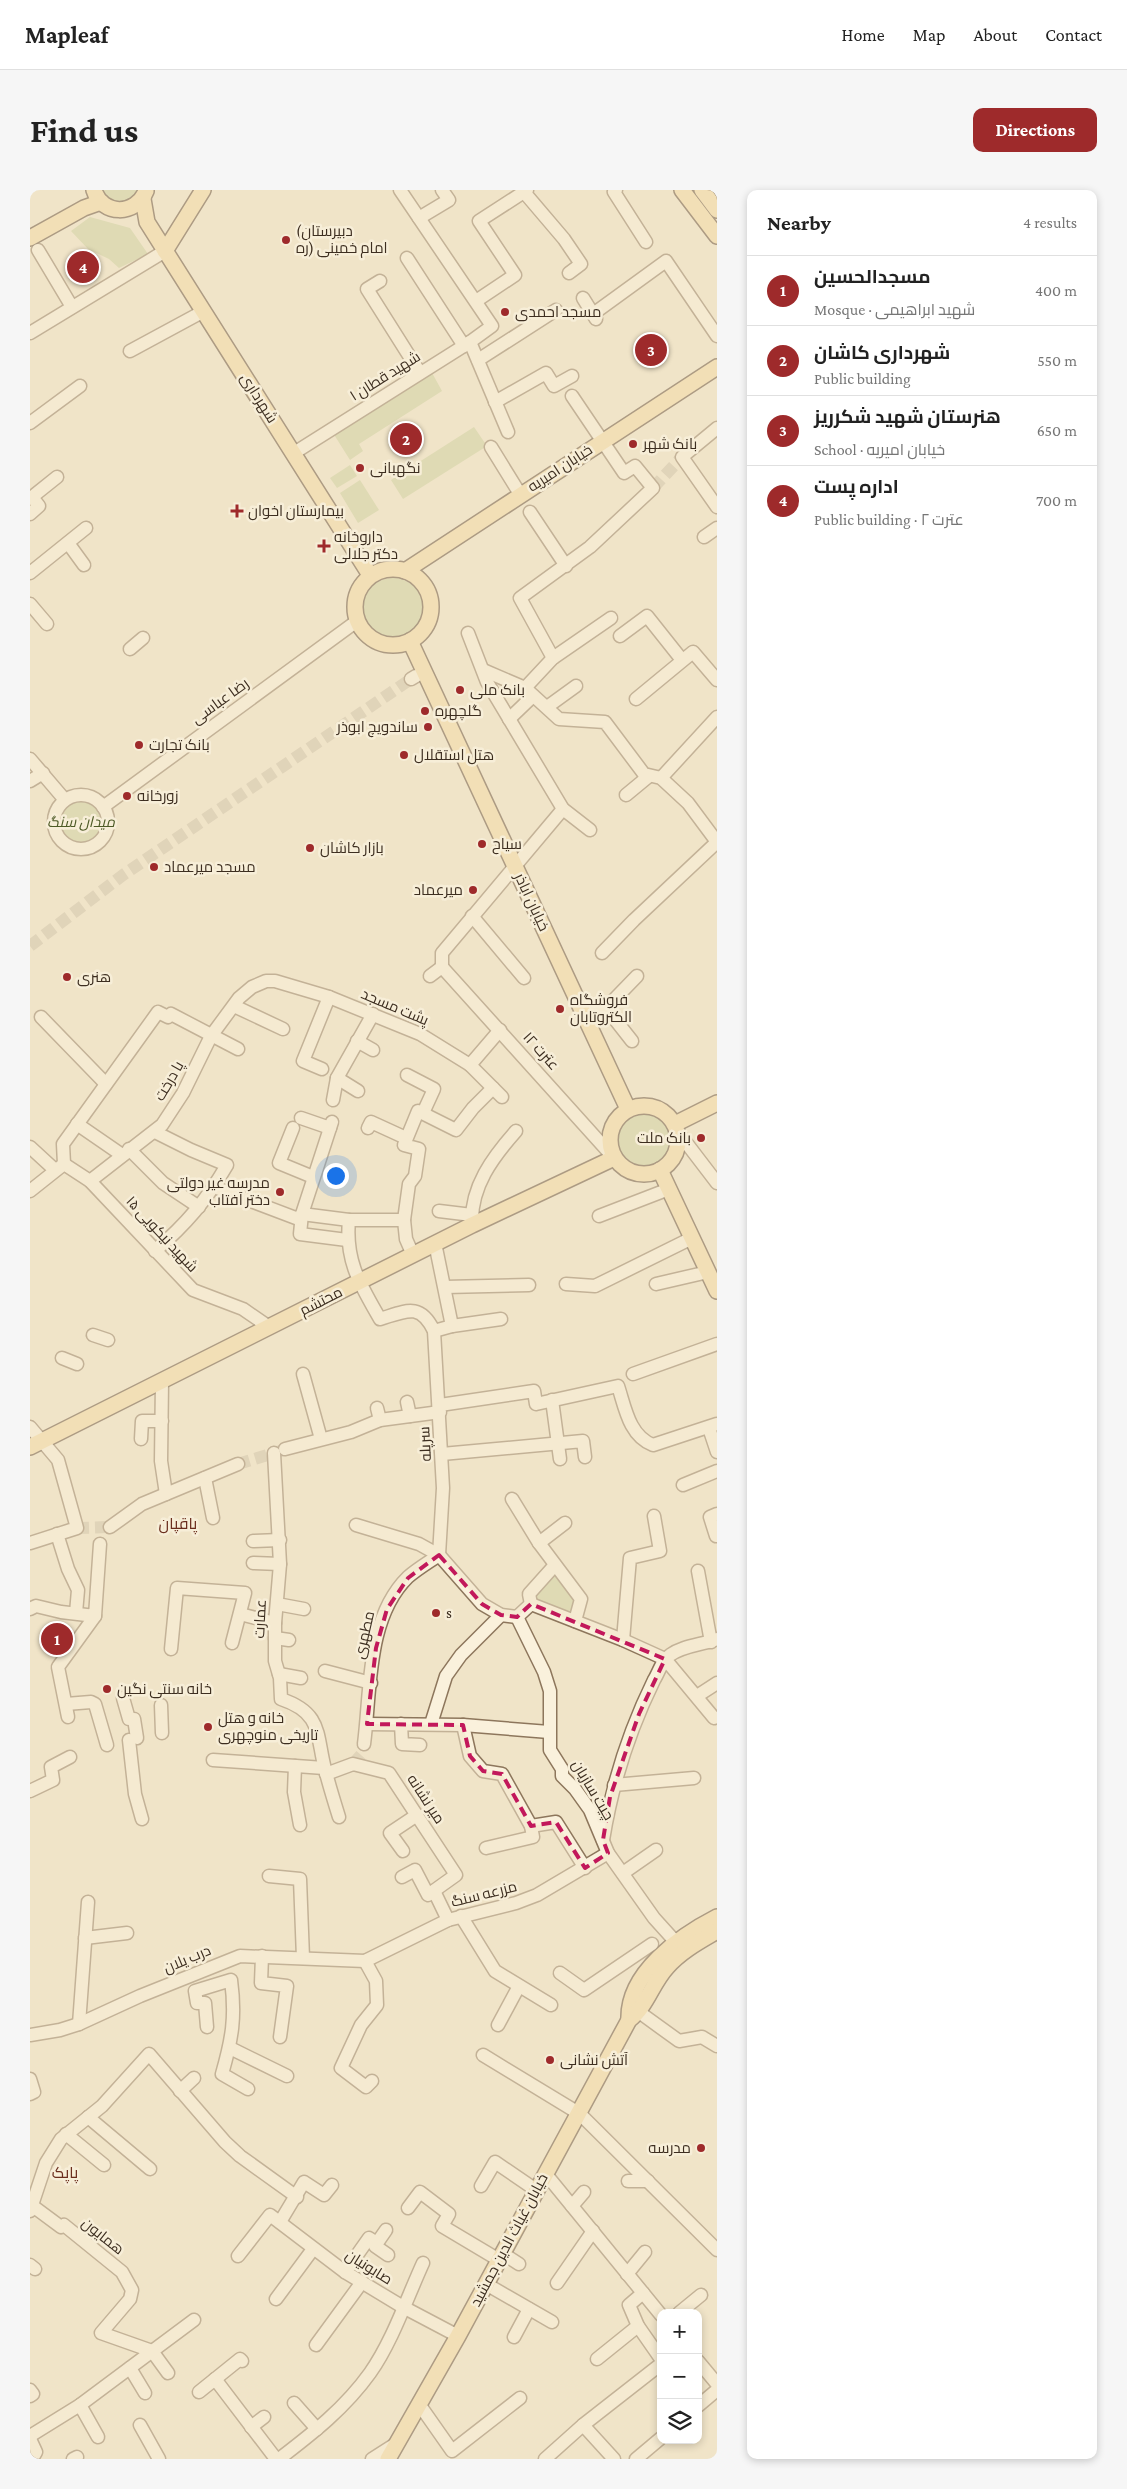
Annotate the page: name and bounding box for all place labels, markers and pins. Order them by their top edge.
place label: (دبیرستان امام خمینی (ره [296,223,388,258]
marker: (دبیرستان امام خمینی (ره [280,234,292,246]
pin: 4 [67,248,99,286]
place label: مسجد احمدی [515,304,601,322]
marker: مسجد احمدی [499,306,511,318]
pin: 3 [635,331,667,369]
pin: 2 [390,420,422,458]
place label: بانک شهر [642,436,697,454]
marker: بانک شهر [627,438,639,450]
place label: نگهبانی [370,460,421,478]
marker: نگهبانی [354,462,366,474]
place label: بیمارستان اخوان [248,503,344,521]
marker: بیمارستان اخوان [230,504,244,518]
place label: داروخانه دکتر جلالی [334,529,398,564]
marker: داروخانه دکتر جلالی [318,540,330,552]
place label: بانک ملی [470,682,525,700]
marker: بانک ملی [454,684,466,696]
place label: گلچهره [435,703,482,721]
marker: گلچهره [419,705,431,717]
place label: ساندویچ ابوذر [336,719,418,738]
marker: ساندویچ ابوذر [422,721,434,733]
place label: بانک تجارت [149,737,210,754]
marker: بانک تجارت [133,739,145,751]
place label: هتل استقلال [414,747,494,765]
marker: هتل استقلال [398,749,410,761]
place label: زورخانه [137,788,179,805]
marker: زورخانه [121,790,133,802]
place label: سیاح [492,836,522,855]
marker: سیاح [476,838,488,850]
place label: بازار کاشان [320,840,384,858]
marker: بازار کاشان [304,842,316,854]
place label: مسجد میرعماد [164,859,256,876]
marker: مسجد میرعماد [148,861,160,873]
place label: میرعماد [414,882,463,899]
marker: میرعماد [467,884,479,896]
place label: هنری [77,969,111,987]
marker: هنری [61,971,73,983]
place label: فروشگاه الکتروتابان [570,992,632,1027]
marker: فروشگاه الکتروتابان [554,1003,566,1015]
place label: بانک ملت [637,1130,691,1146]
marker: بانک ملت [695,1132,707,1144]
place label: مدرسه غیر دولتی دختر آفتاب [167,1175,270,1209]
marker: مدرسه غیر دولتی دختر آفتاب [274,1186,286,1198]
place label: s [446,1605,452,1621]
marker: s [430,1607,442,1619]
pin: 1 [41,1620,73,1658]
place label: خانه سنتی نگین [117,1681,212,1699]
marker: خانه سنتی نگین [101,1683,113,1695]
place label: خانه و هتل تاریخی منوچهری [218,1710,318,1745]
marker: خانه و هتل تاریخی منوچهری [202,1721,214,1733]
place label: آتش نشانی [560,2052,628,2070]
marker: آتش نشانی [544,2054,556,2066]
place label: مدرسه [648,2140,691,2157]
marker: مدرسه [695,2142,707,2154]

